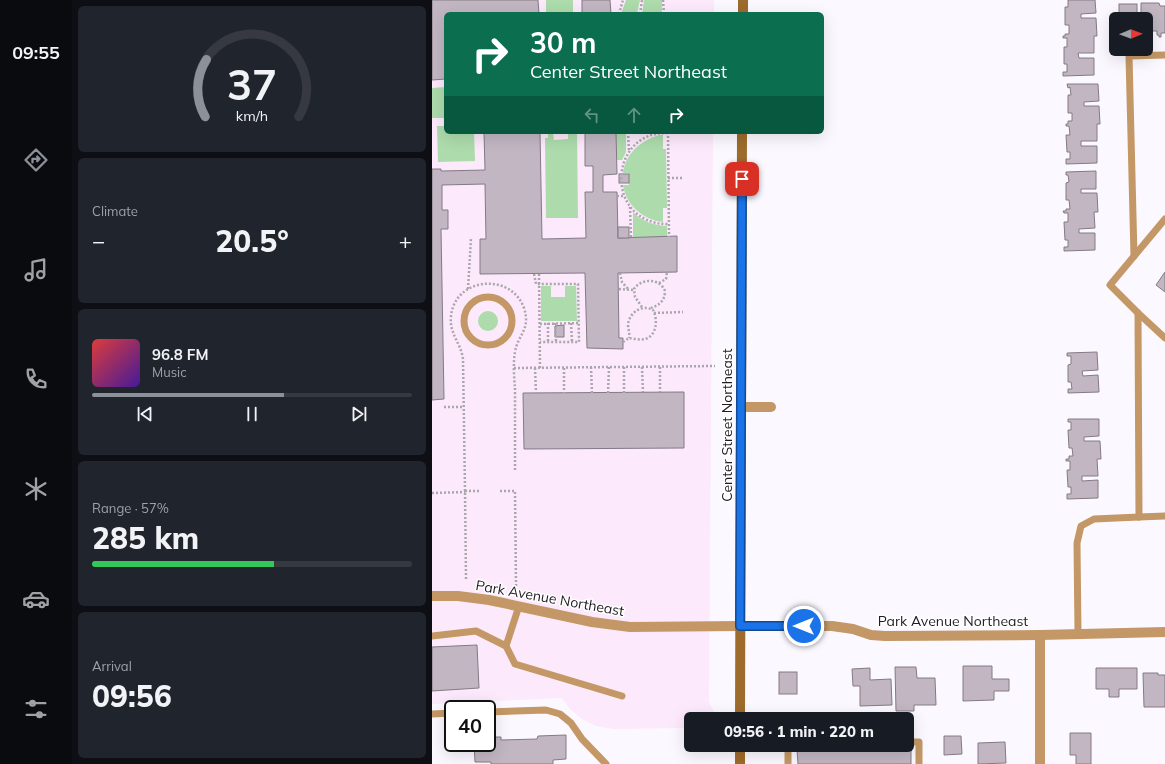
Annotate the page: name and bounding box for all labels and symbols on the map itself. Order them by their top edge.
north arrow [1109,12,1153,56]
pin [725,162,759,196]
street label: Center Street Northeast [718,348,736,502]
street label: Park Avenue Northeast [474,576,626,620]
position arrow [783,605,825,647]
street label: Park Avenue Northeast [878,612,1028,630]
speed limit sign: 40 [444,700,496,752]

